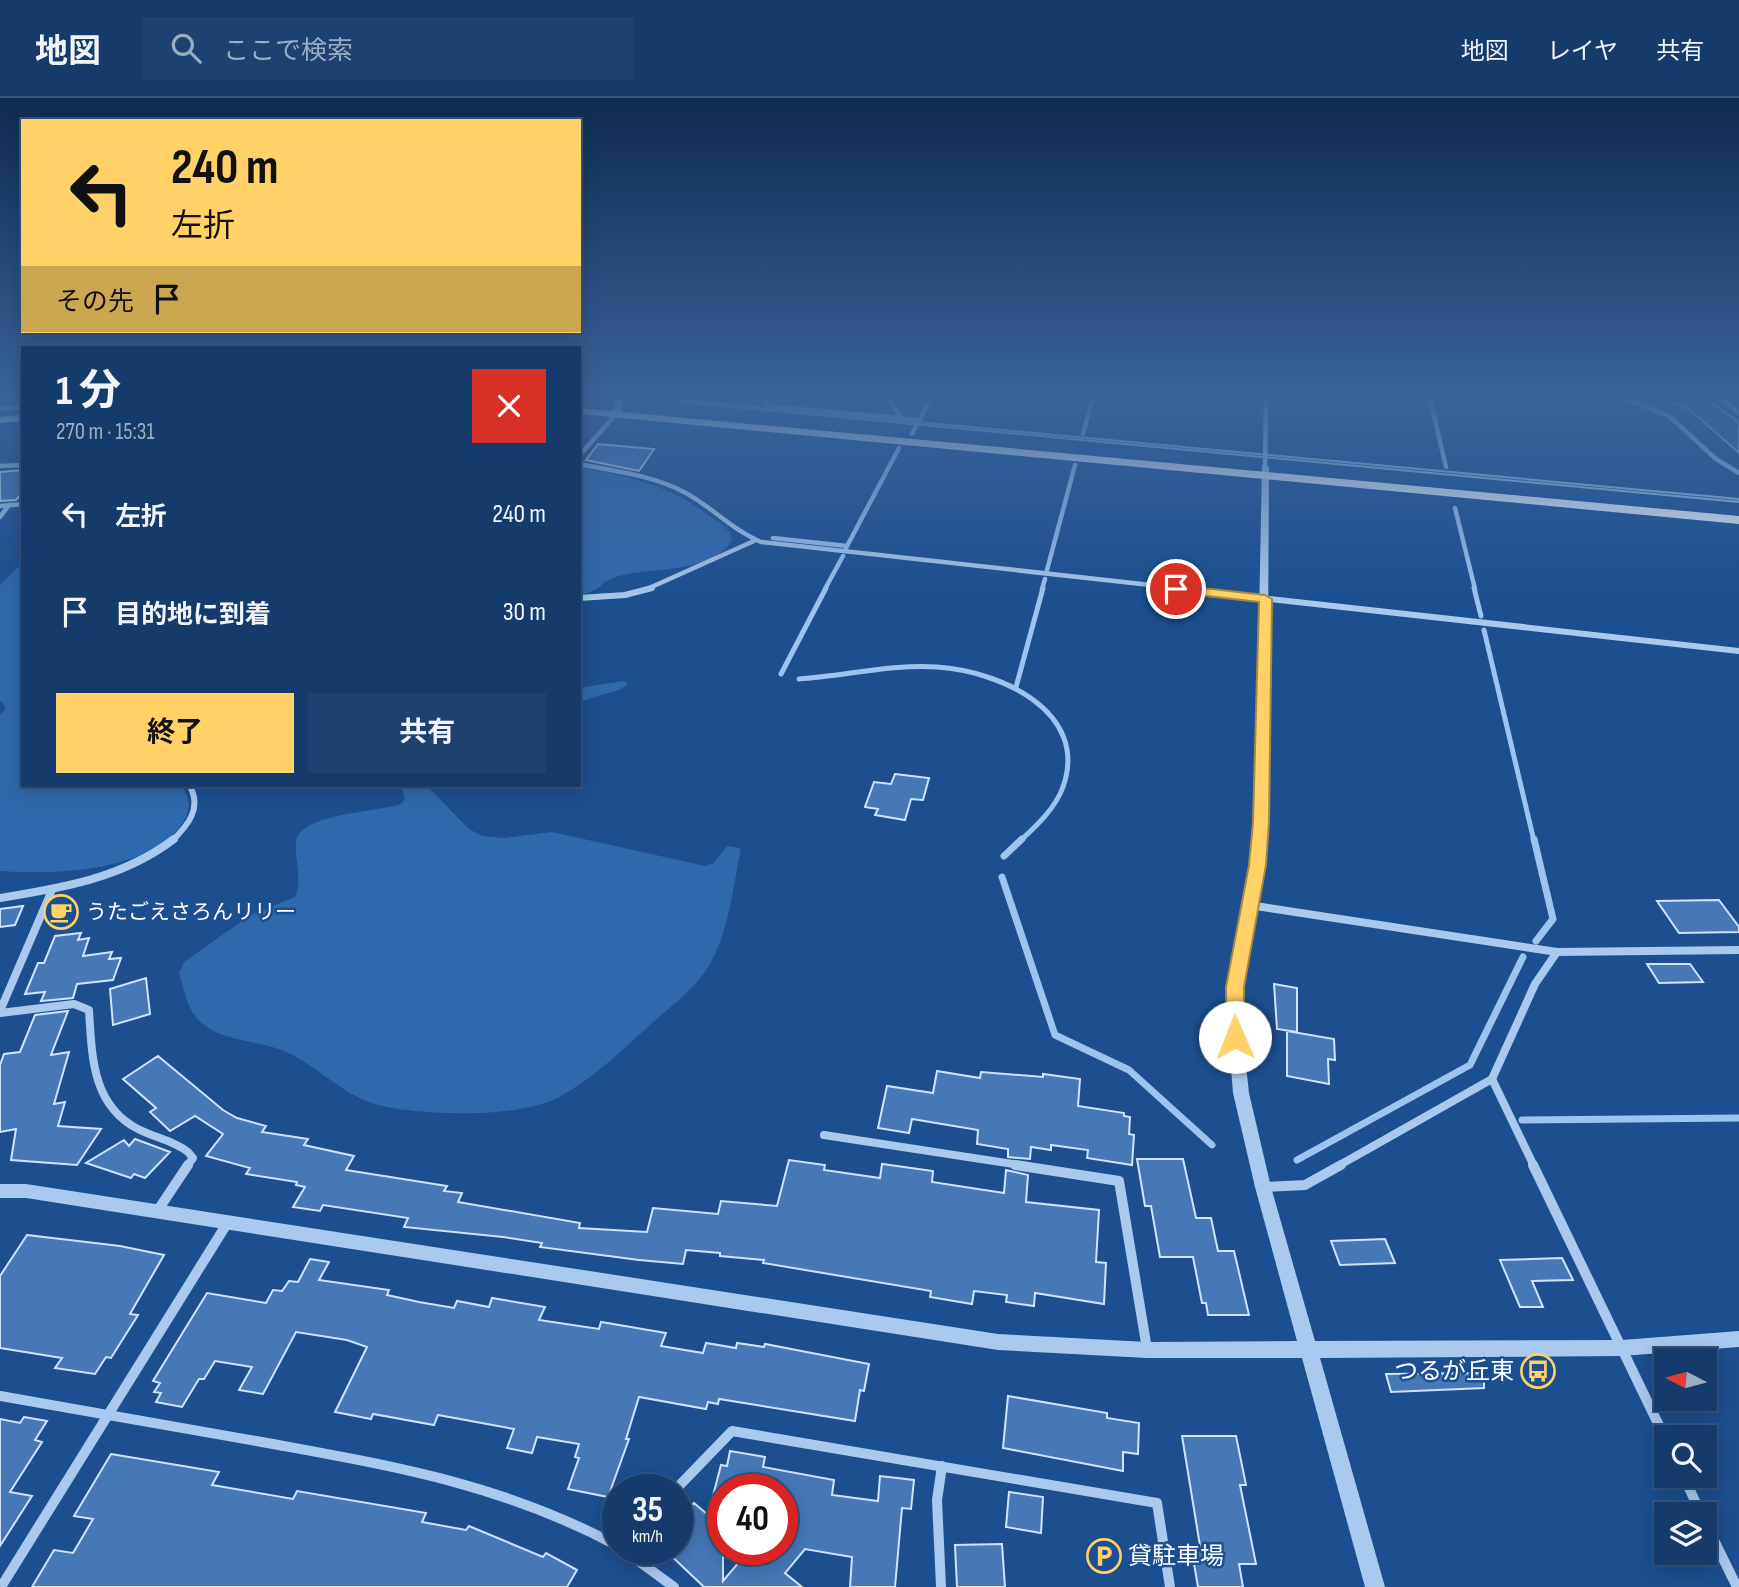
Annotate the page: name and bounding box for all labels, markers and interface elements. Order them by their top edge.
search box [143,17,633,80]
icon: search [167,29,205,67]
text: 地図 [35,32,101,72]
text: ここで検索 [223,36,353,67]
text: 地図 [1461,37,1509,66]
text: レイヤ [1547,37,1618,66]
text: 共有 [1656,37,1704,66]
text: 240 m [171,139,279,198]
icon: left [56,147,147,238]
text: 左折 [171,207,235,246]
icon: arrive [148,280,186,318]
text: その先 [56,287,134,318]
text: 1 分 [56,366,121,417]
button: close [472,369,546,443]
text: 270 m · 15:31 [56,418,155,446]
icon: left [56,495,94,533]
text: 240 m [492,499,546,530]
text: 左折 [115,502,167,533]
pin [1146,559,1206,619]
icon: arrive [1157,570,1195,608]
icon: arrive [56,593,94,631]
text: 30 m [503,597,546,628]
text: 目的地に到着 [115,600,271,631]
button: 終了 [56,693,294,773]
button: 共有 [308,693,546,773]
cafe icon: うたごえさろんリリー [42,893,80,931]
place label: うたごえさろんリリー [86,900,296,925]
position arrow [1198,1000,1272,1074]
north arrow [1654,1348,1717,1410]
map controls [1654,1348,1717,1565]
bus stop icon: つるが丘東 [1519,1352,1557,1390]
place label: つるが丘東 [1394,1357,1514,1386]
button: search [1654,1425,1717,1488]
speed limit sign: 40 [707,1474,798,1565]
text: 35 [632,1489,663,1532]
button: layers [1654,1502,1717,1565]
text: km/h [632,1526,663,1547]
parking icon: 貸駐車場 [1085,1537,1123,1575]
place label: 貸駐車場 [1128,1542,1224,1571]

